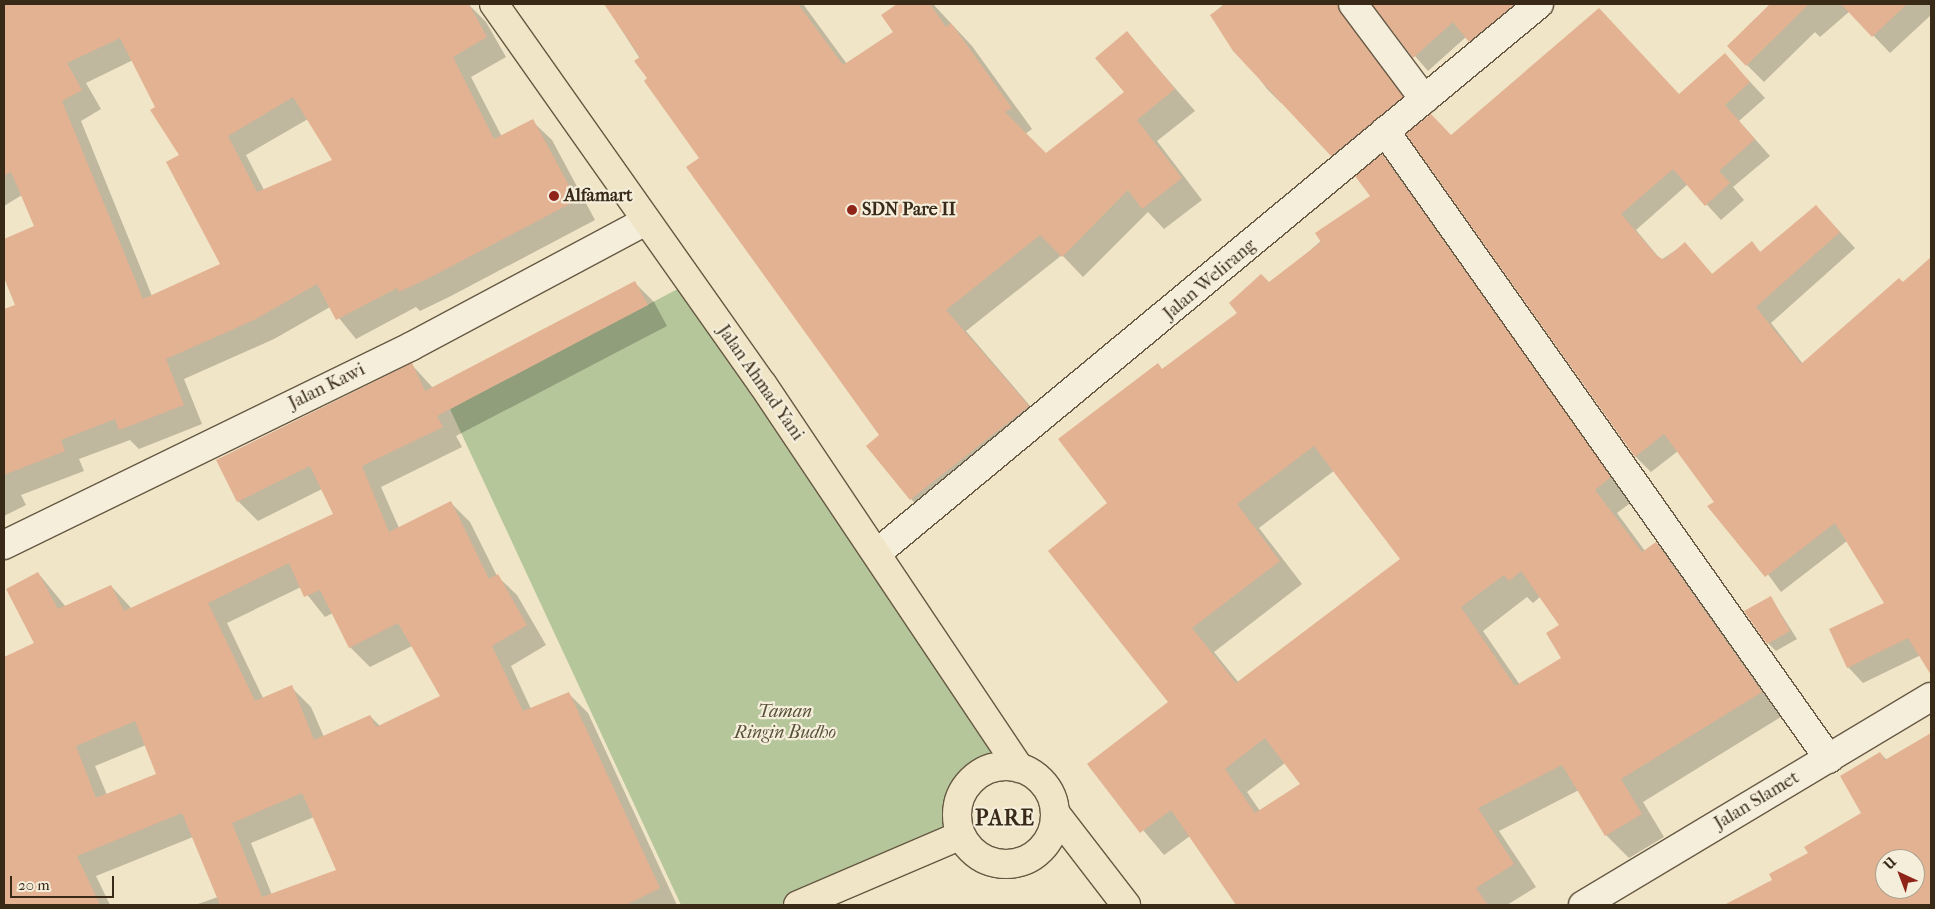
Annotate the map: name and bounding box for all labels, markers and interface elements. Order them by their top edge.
place label: Alfamart [564,185,632,207]
marker: Alfamart [548,190,560,202]
place label: SDN Pare II [862,199,956,221]
marker: SDN Pare II [846,204,858,216]
street label: Jalan Welirang [1159,235,1261,325]
street label: Jalan Ahmad Yani [712,321,808,445]
street label: Jalan Kawi [285,359,369,415]
park label: Taman Ringin Budho [734,702,836,744]
street label: Jalan Slamet [1711,767,1803,835]
district label: PARE [974,806,1036,832]
north arrow [1875,849,1925,899]
text: U [1880,853,1900,873]
scale bar [12,866,116,898]
text: 20 m [18,876,50,894]

